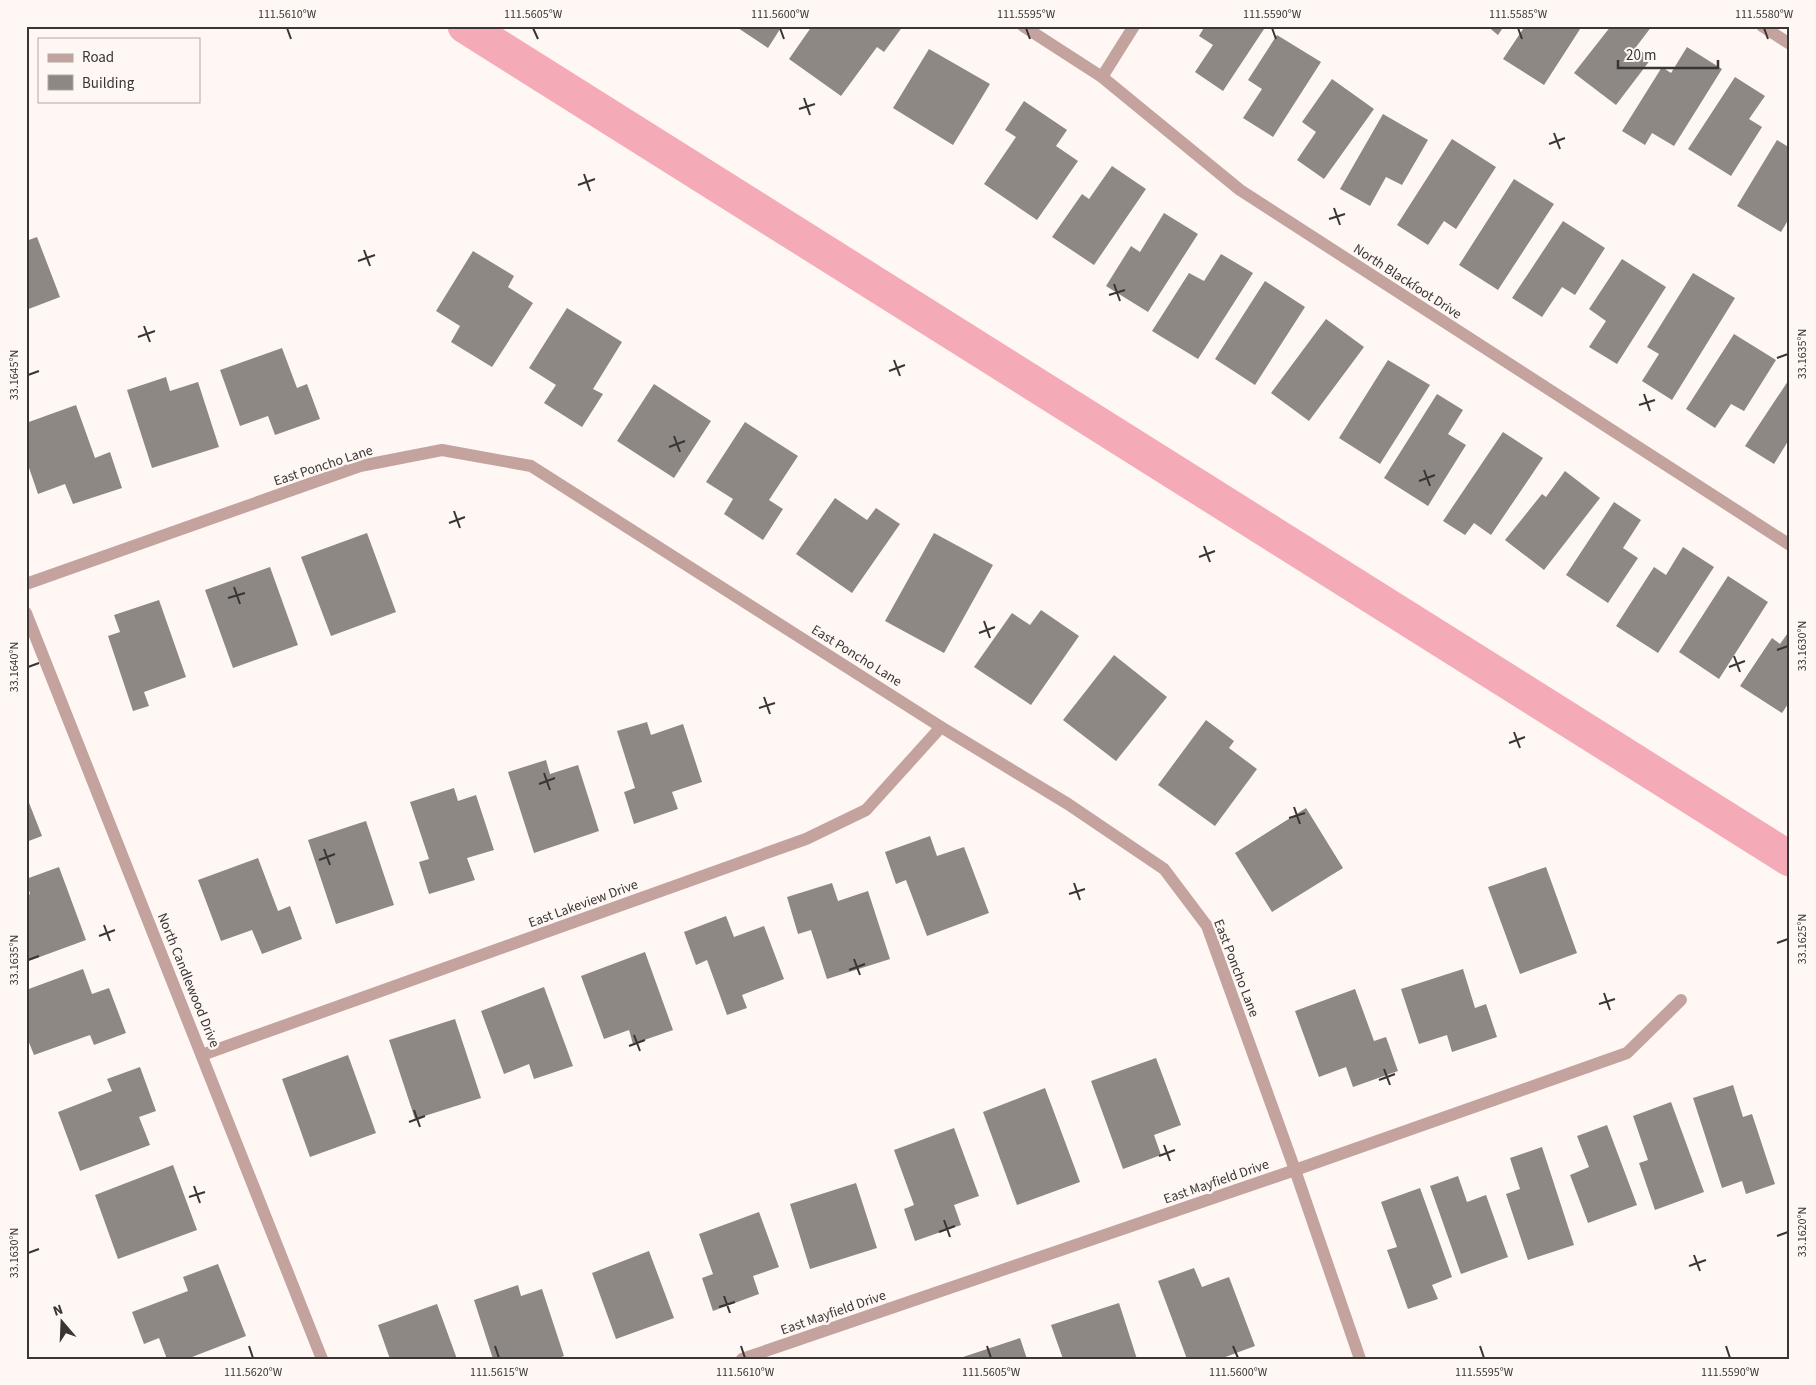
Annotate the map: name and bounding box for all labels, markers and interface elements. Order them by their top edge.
text: 111.5610°W [258,6,317,23]
text: 111.5605°W [504,6,563,23]
text: 111.5600°W [751,6,810,23]
text: 111.5595°W [997,6,1056,23]
text: 111.5590°W [1243,6,1302,23]
text: 111.5585°W [1489,6,1548,23]
text: 111.5580°W [1735,6,1794,23]
legend [38,38,200,102]
scale bar [1618,38,1718,70]
text: 20 m [1626,45,1656,66]
text: Road [82,47,114,68]
text: Building [82,73,135,94]
street label: North Blackfoot Drive [1349,239,1466,324]
text: 33.1635°N [1794,329,1811,379]
text: 33.1645°N [6,350,23,400]
street label: East Poncho Lane [271,440,376,491]
street label: East Poncho Lane [807,620,906,692]
text: 33.1630°N [1794,621,1811,671]
text: 33.1640°N [6,642,23,692]
street label: East Lakeview Drive [526,875,641,933]
street label: North Candlewood Drive [152,910,224,1051]
text: 33.1625°N [1794,914,1811,964]
street label: East Poncho Lane [1208,917,1264,1020]
text: 33.1635°N [6,935,23,985]
street label: East Mayfield Drive [1161,1155,1272,1209]
text: 33.1620°N [1794,1207,1811,1257]
text: 33.1630°N [6,1228,23,1278]
street label: East Mayfield Drive [778,1286,889,1340]
north arrow [38,1298,88,1348]
text: N [50,1300,66,1322]
text: 111.5620°W [224,1364,283,1381]
text: 111.5615°W [470,1364,529,1381]
text: 111.5610°W [716,1364,775,1381]
text: 111.5605°W [962,1364,1021,1381]
text: 111.5600°W [1209,1364,1268,1381]
text: 111.5595°W [1455,1364,1514,1381]
text: 111.5590°W [1701,1364,1760,1381]

